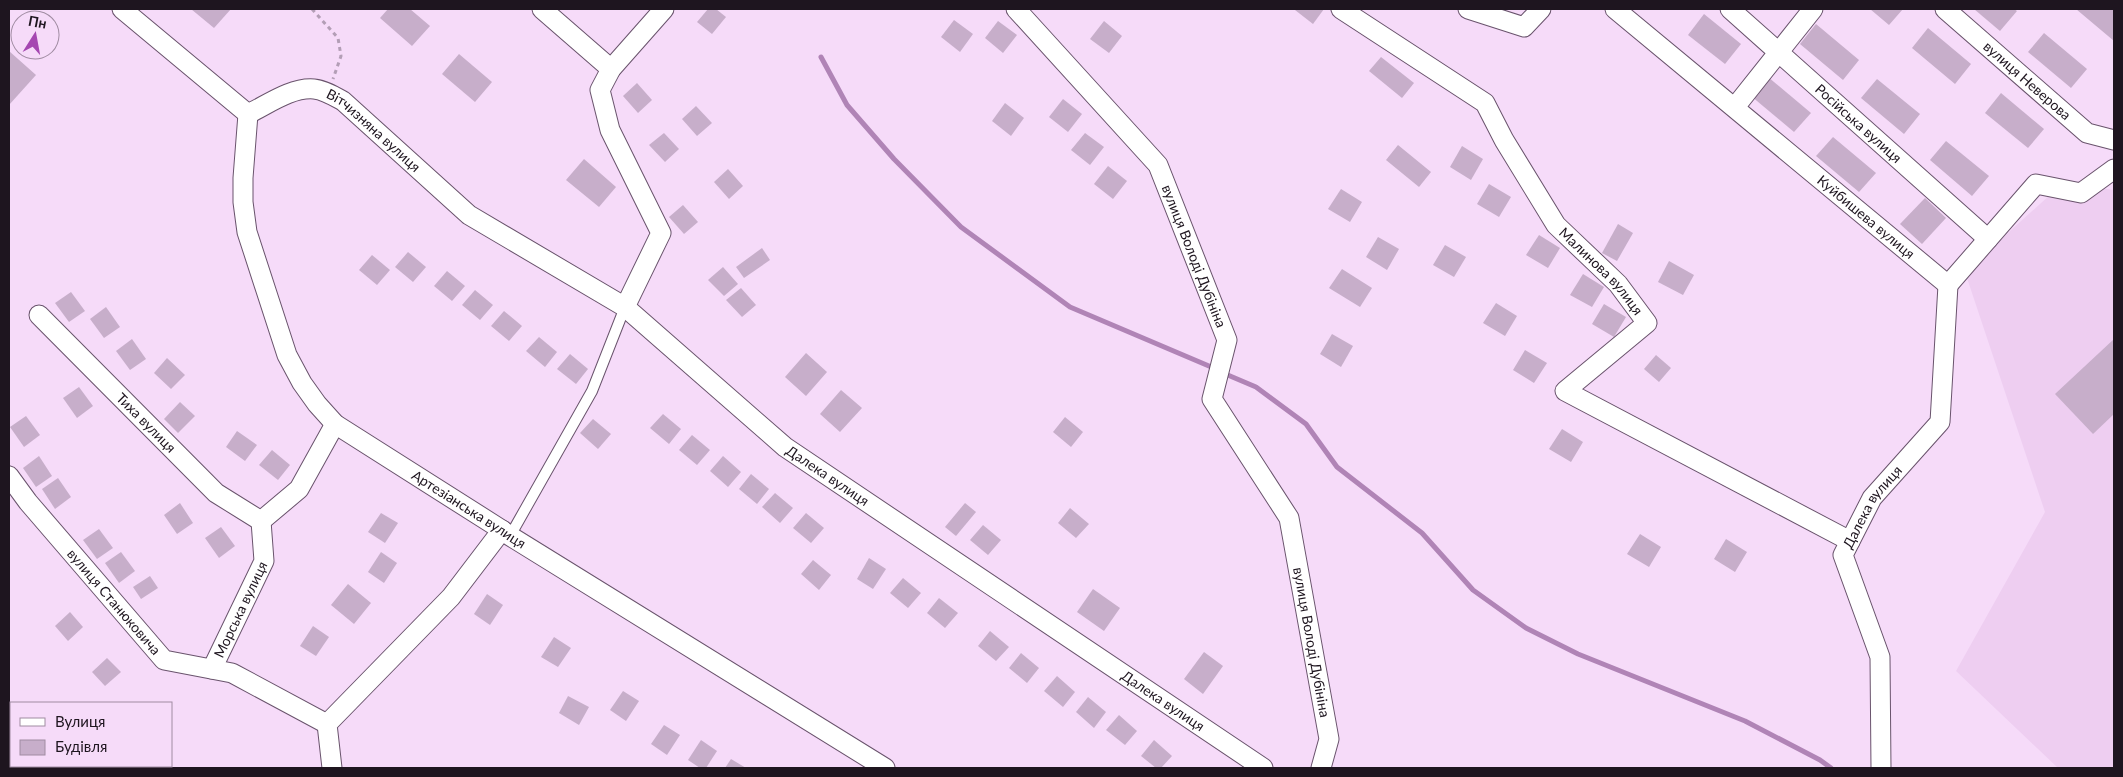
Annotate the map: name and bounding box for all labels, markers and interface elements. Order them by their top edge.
north arrow [10,10,60,60]
text: Пн [27,12,48,32]
street label: вулиця Неверова [1980,38,2075,123]
street label: Російська вулиця [1812,80,1906,166]
street label: Вітчизняна вулиця [324,85,424,175]
street label: Куйбишева вулиця [1814,171,1919,262]
street label: вулиця Володі Дубініна [1159,182,1230,330]
street label: Малинова вулиця [1556,224,1647,318]
street label: Тиха вулиця [113,389,180,456]
street label: Далека вулиця [783,441,873,509]
street label: Далека вулиця [1839,462,1905,551]
street label: Артезіанська вулиця [409,466,529,552]
street label: вулиця Станюковича [64,545,165,658]
street label: Морська вулиця [210,558,271,660]
street label: вулиця Володі Дубініна [1290,566,1334,719]
street label: Далека вулиця [1119,666,1208,734]
legend [10,702,172,767]
text: Вулиця [55,712,105,730]
text: Будівля [55,737,107,755]

